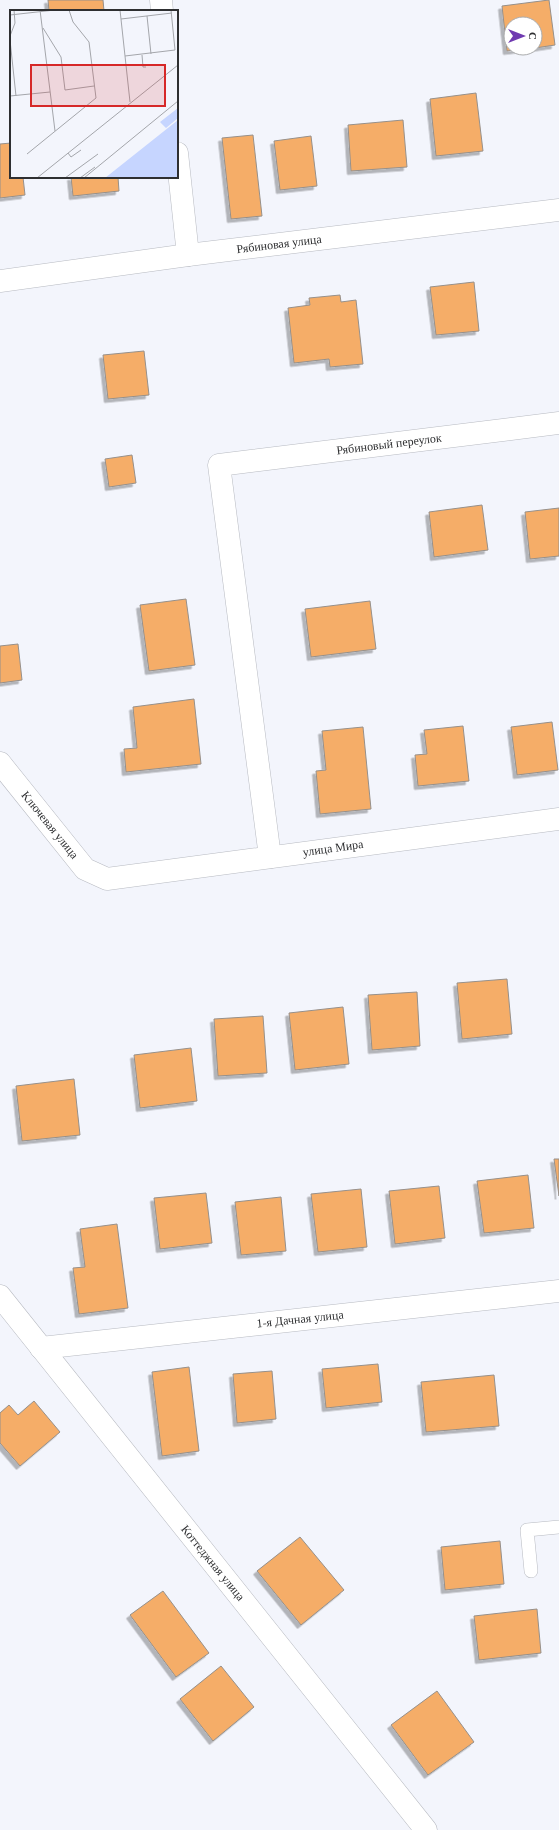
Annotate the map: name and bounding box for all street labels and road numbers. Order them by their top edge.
street label: Рябиновая улица [236,232,323,256]
street label: Рябиновый переулок [336,431,443,457]
street label: Ключевая улица [18,788,82,862]
street label: улица Мира [302,837,365,859]
street label: 1-я Дачная улица [256,1307,345,1331]
street label: Коттеджная улица [178,1522,248,1604]

